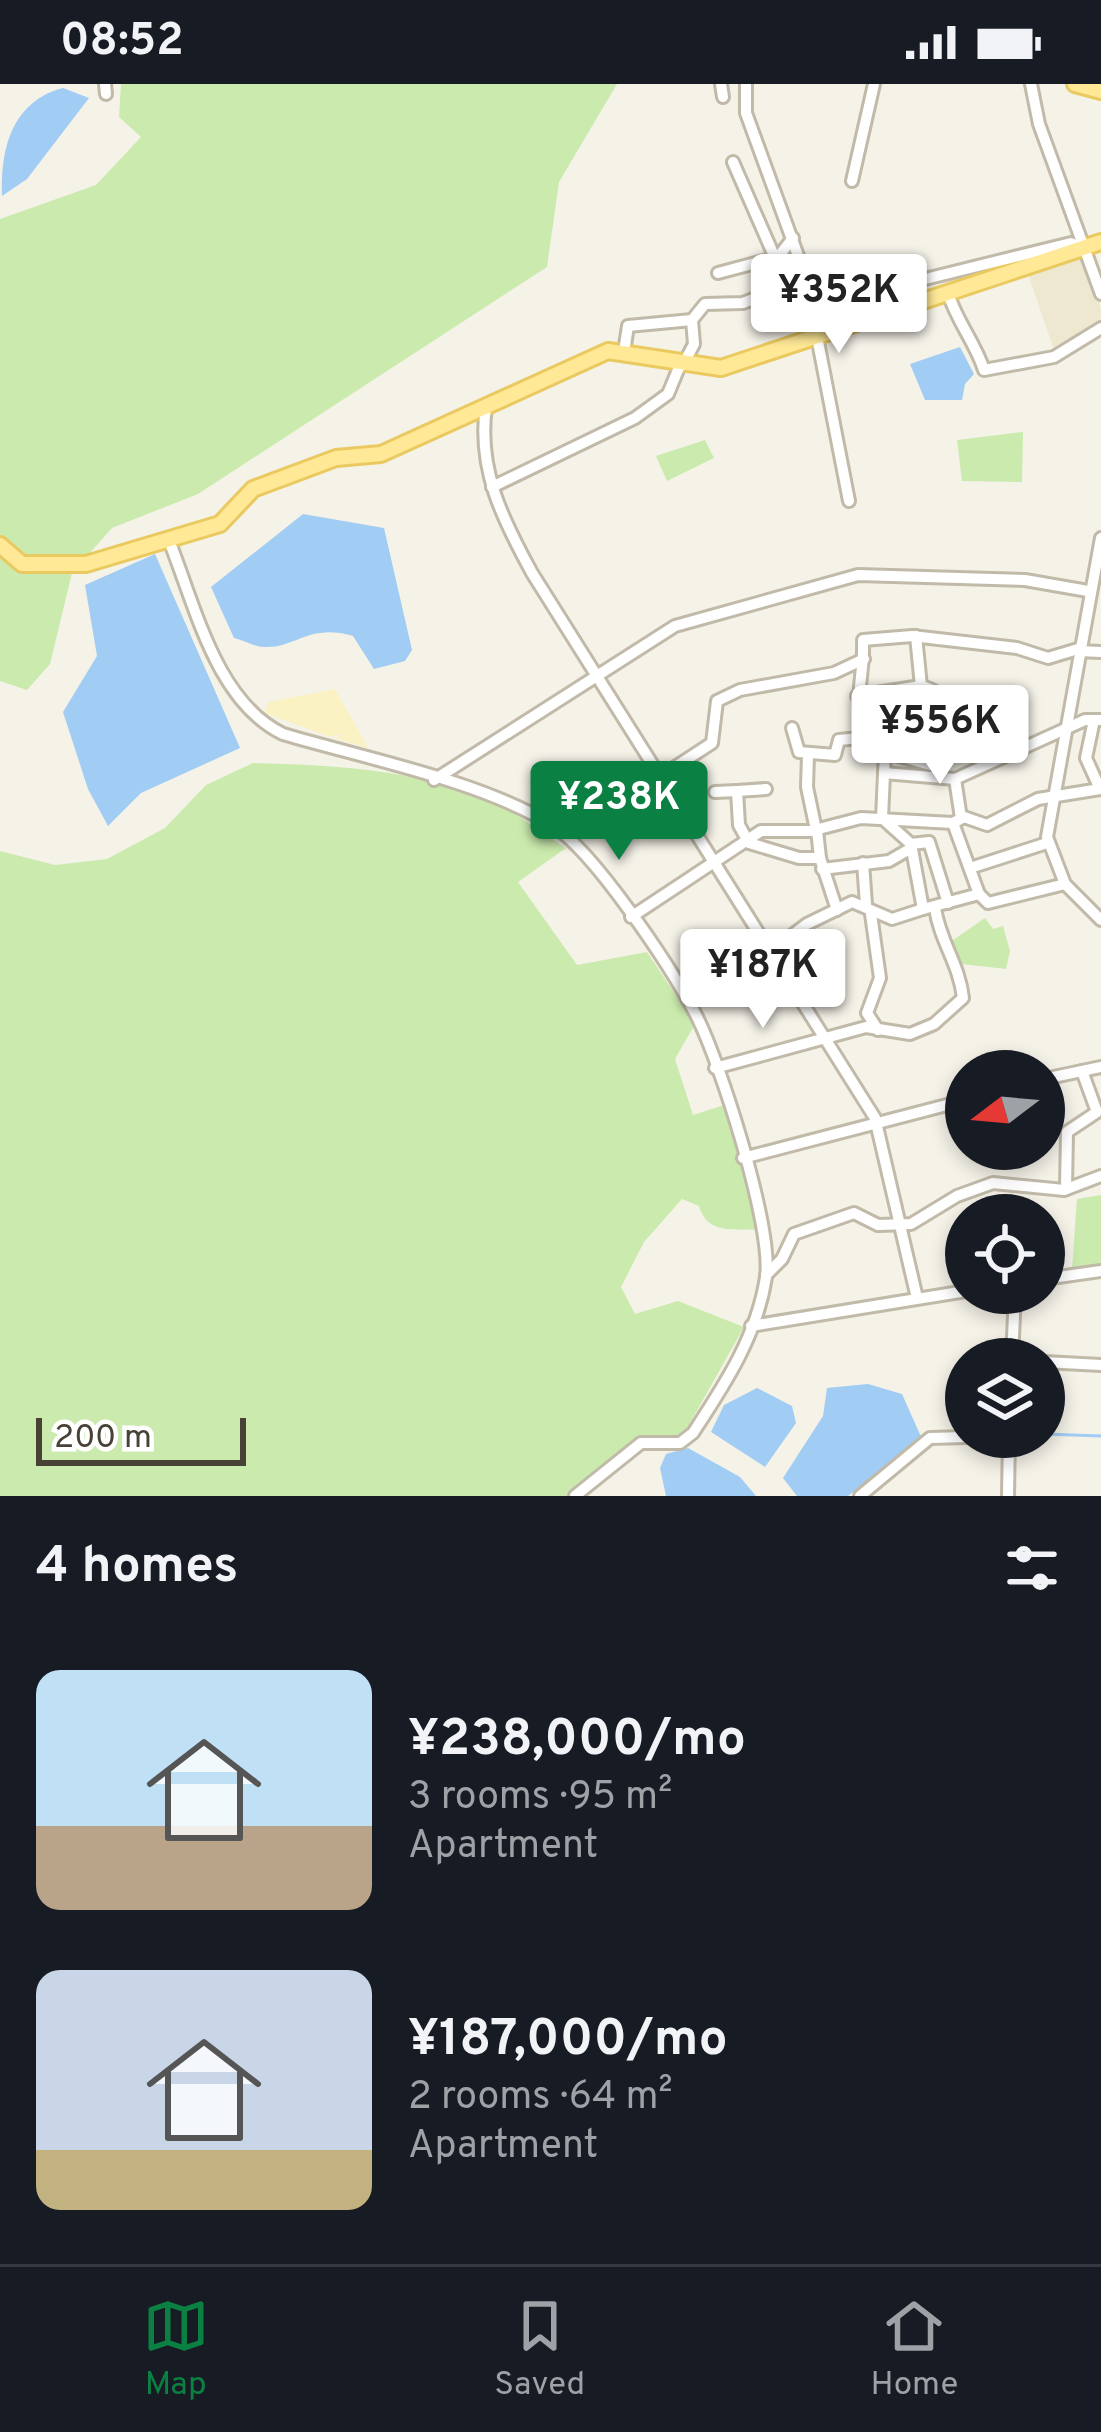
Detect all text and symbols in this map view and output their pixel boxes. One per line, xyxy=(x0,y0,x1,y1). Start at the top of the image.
text: 08:52 xyxy=(60,14,184,71)
pin: ¥352K xyxy=(755,254,923,356)
text: ¥352K xyxy=(778,268,900,317)
pin: ¥556K xyxy=(856,685,1024,787)
text: ¥556K xyxy=(879,699,1001,748)
pin: ¥238K xyxy=(535,761,703,863)
text: ¥238K xyxy=(558,775,680,824)
pin: ¥187K xyxy=(679,929,847,1031)
text: ¥187K xyxy=(707,943,819,992)
north arrow xyxy=(945,1050,1065,1170)
map controls xyxy=(945,1050,1065,1458)
button: locate xyxy=(945,1194,1065,1314)
button: layers xyxy=(945,1338,1065,1458)
scale bar xyxy=(36,1412,246,1465)
text: 200 m xyxy=(54,1418,152,1460)
icon: filters xyxy=(999,1535,1065,1601)
text: 4 homes xyxy=(36,1536,238,1601)
text: ¥238,000/mo xyxy=(408,1709,746,1774)
icon: home xyxy=(132,1718,276,1862)
text: 3 rooms · 95 m² xyxy=(408,1774,672,1823)
text: Apartment xyxy=(408,1823,598,1872)
text: ¥187,000/mo xyxy=(408,2009,728,2074)
icon: home xyxy=(132,2018,276,2162)
text: 2 rooms · 64 m² xyxy=(408,2074,673,2123)
text: Apartment xyxy=(408,2123,598,2172)
tab: Map xyxy=(143,2293,209,2407)
tab: Saved xyxy=(494,2293,585,2407)
tab: Home xyxy=(871,2293,958,2407)

